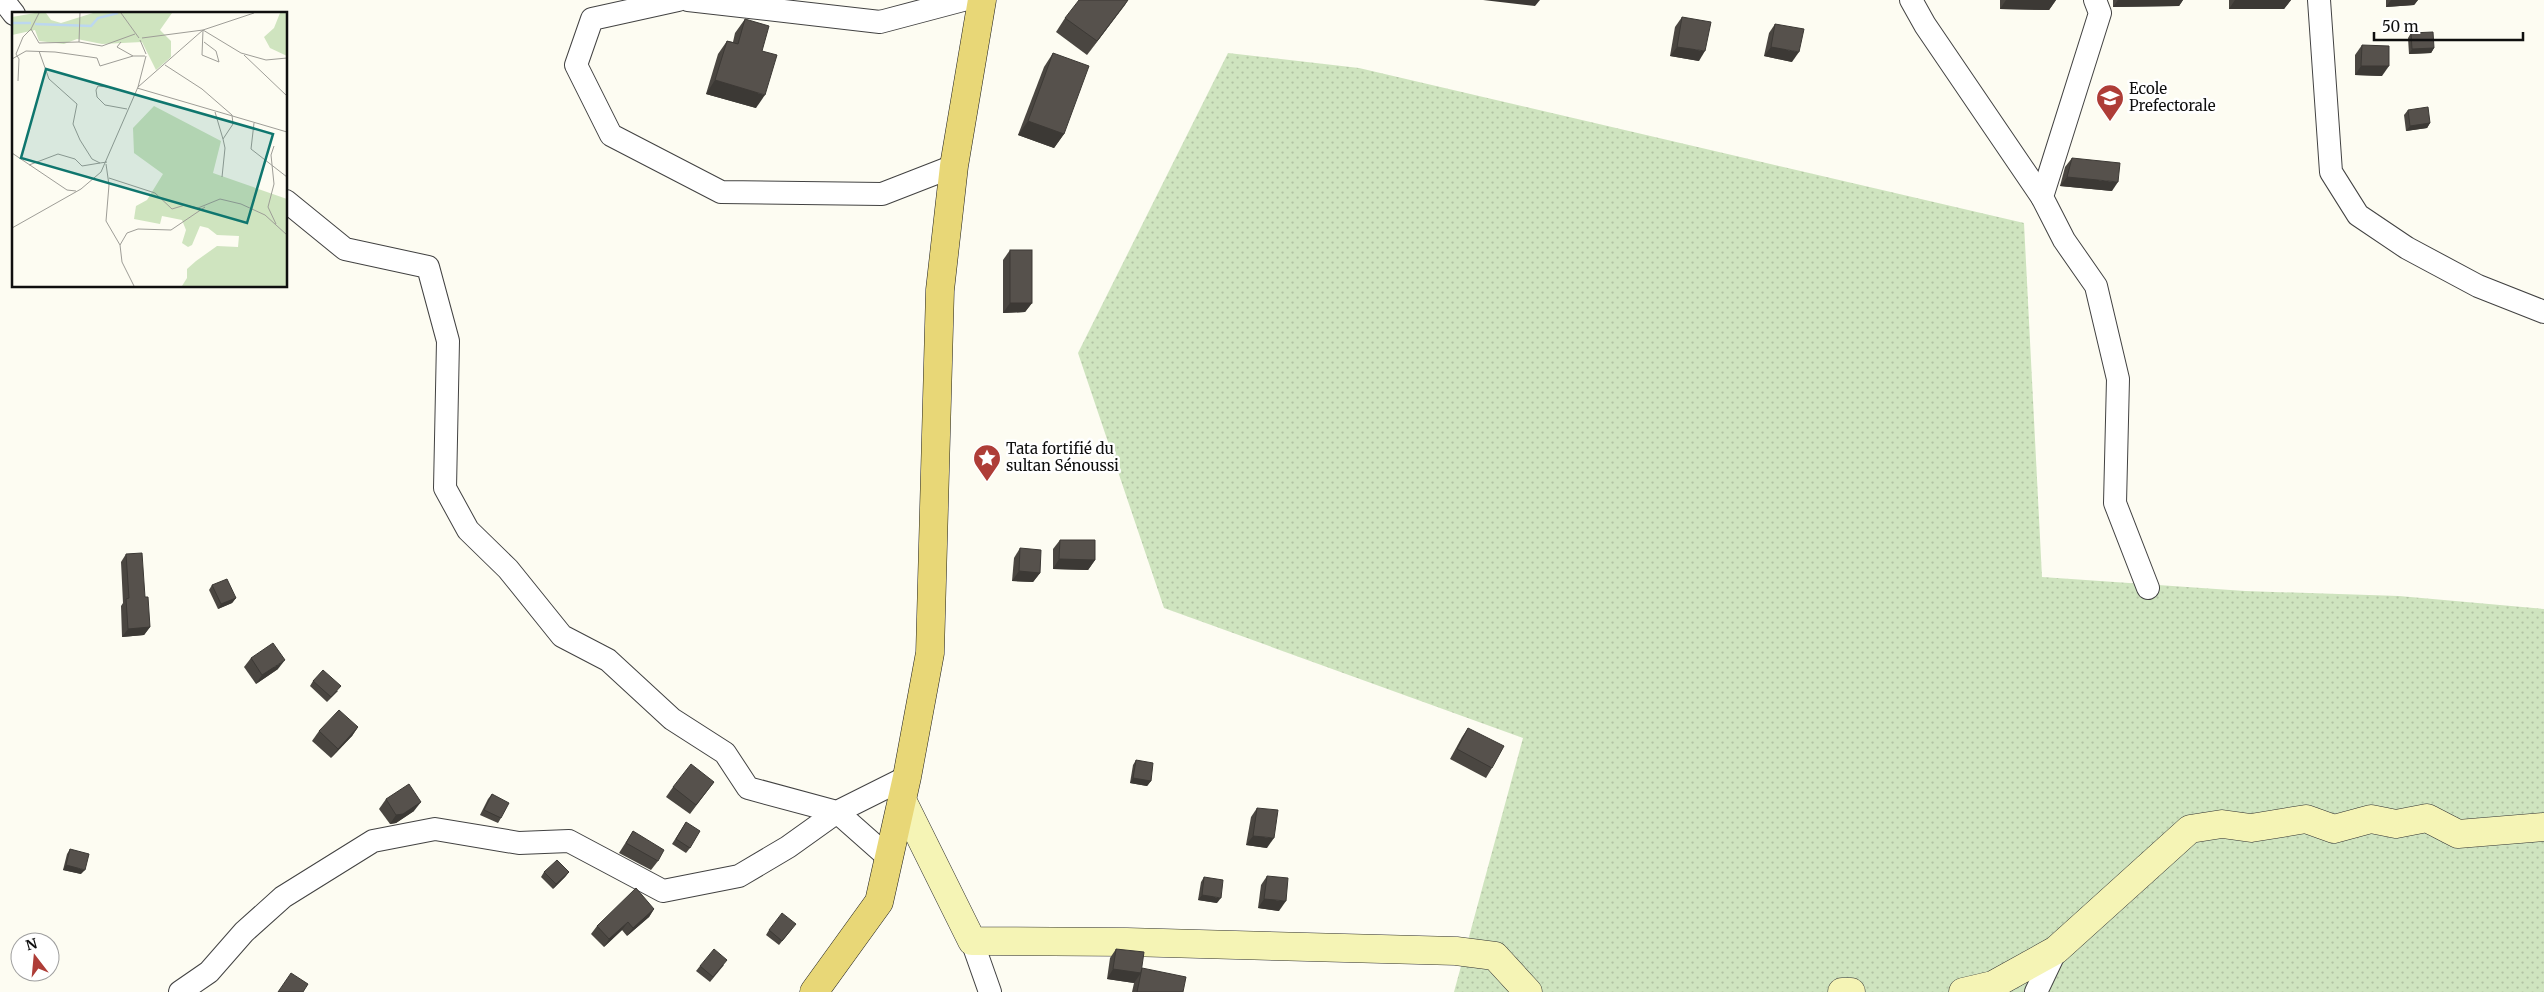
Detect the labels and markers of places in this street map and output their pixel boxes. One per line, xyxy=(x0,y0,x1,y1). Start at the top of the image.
place label: Ecole Prefectorale xyxy=(2129,79,2216,115)
school or university icon: Ecole Prefectorale xyxy=(2095,83,2125,122)
place label: Tata fortifié du sultan Sénoussi xyxy=(1006,439,1119,475)
place icon: Tata fortifié du sultan Sénoussi xyxy=(972,443,1002,482)

